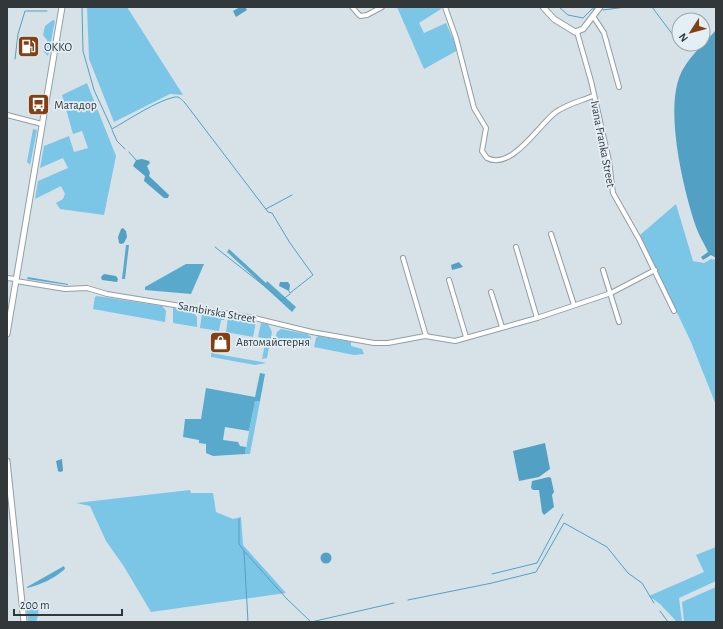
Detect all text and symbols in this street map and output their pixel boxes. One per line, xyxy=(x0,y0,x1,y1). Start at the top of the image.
north arrow xyxy=(671,12,711,52)
text: N xyxy=(677,31,690,44)
fuel station icon: OKKO xyxy=(15,34,41,60)
place label: OKKO xyxy=(44,41,72,53)
bus stop icon: Матадор xyxy=(26,92,52,118)
place label: Матадор xyxy=(54,99,97,111)
street label: Ivana Franka Street xyxy=(589,100,617,189)
street label: Sambirska Street xyxy=(177,299,257,325)
shop icon: Автомайстерня xyxy=(208,329,234,355)
place label: Автомайстерня xyxy=(236,336,310,348)
scale bar xyxy=(14,591,122,617)
text: 200 m xyxy=(20,599,50,611)

